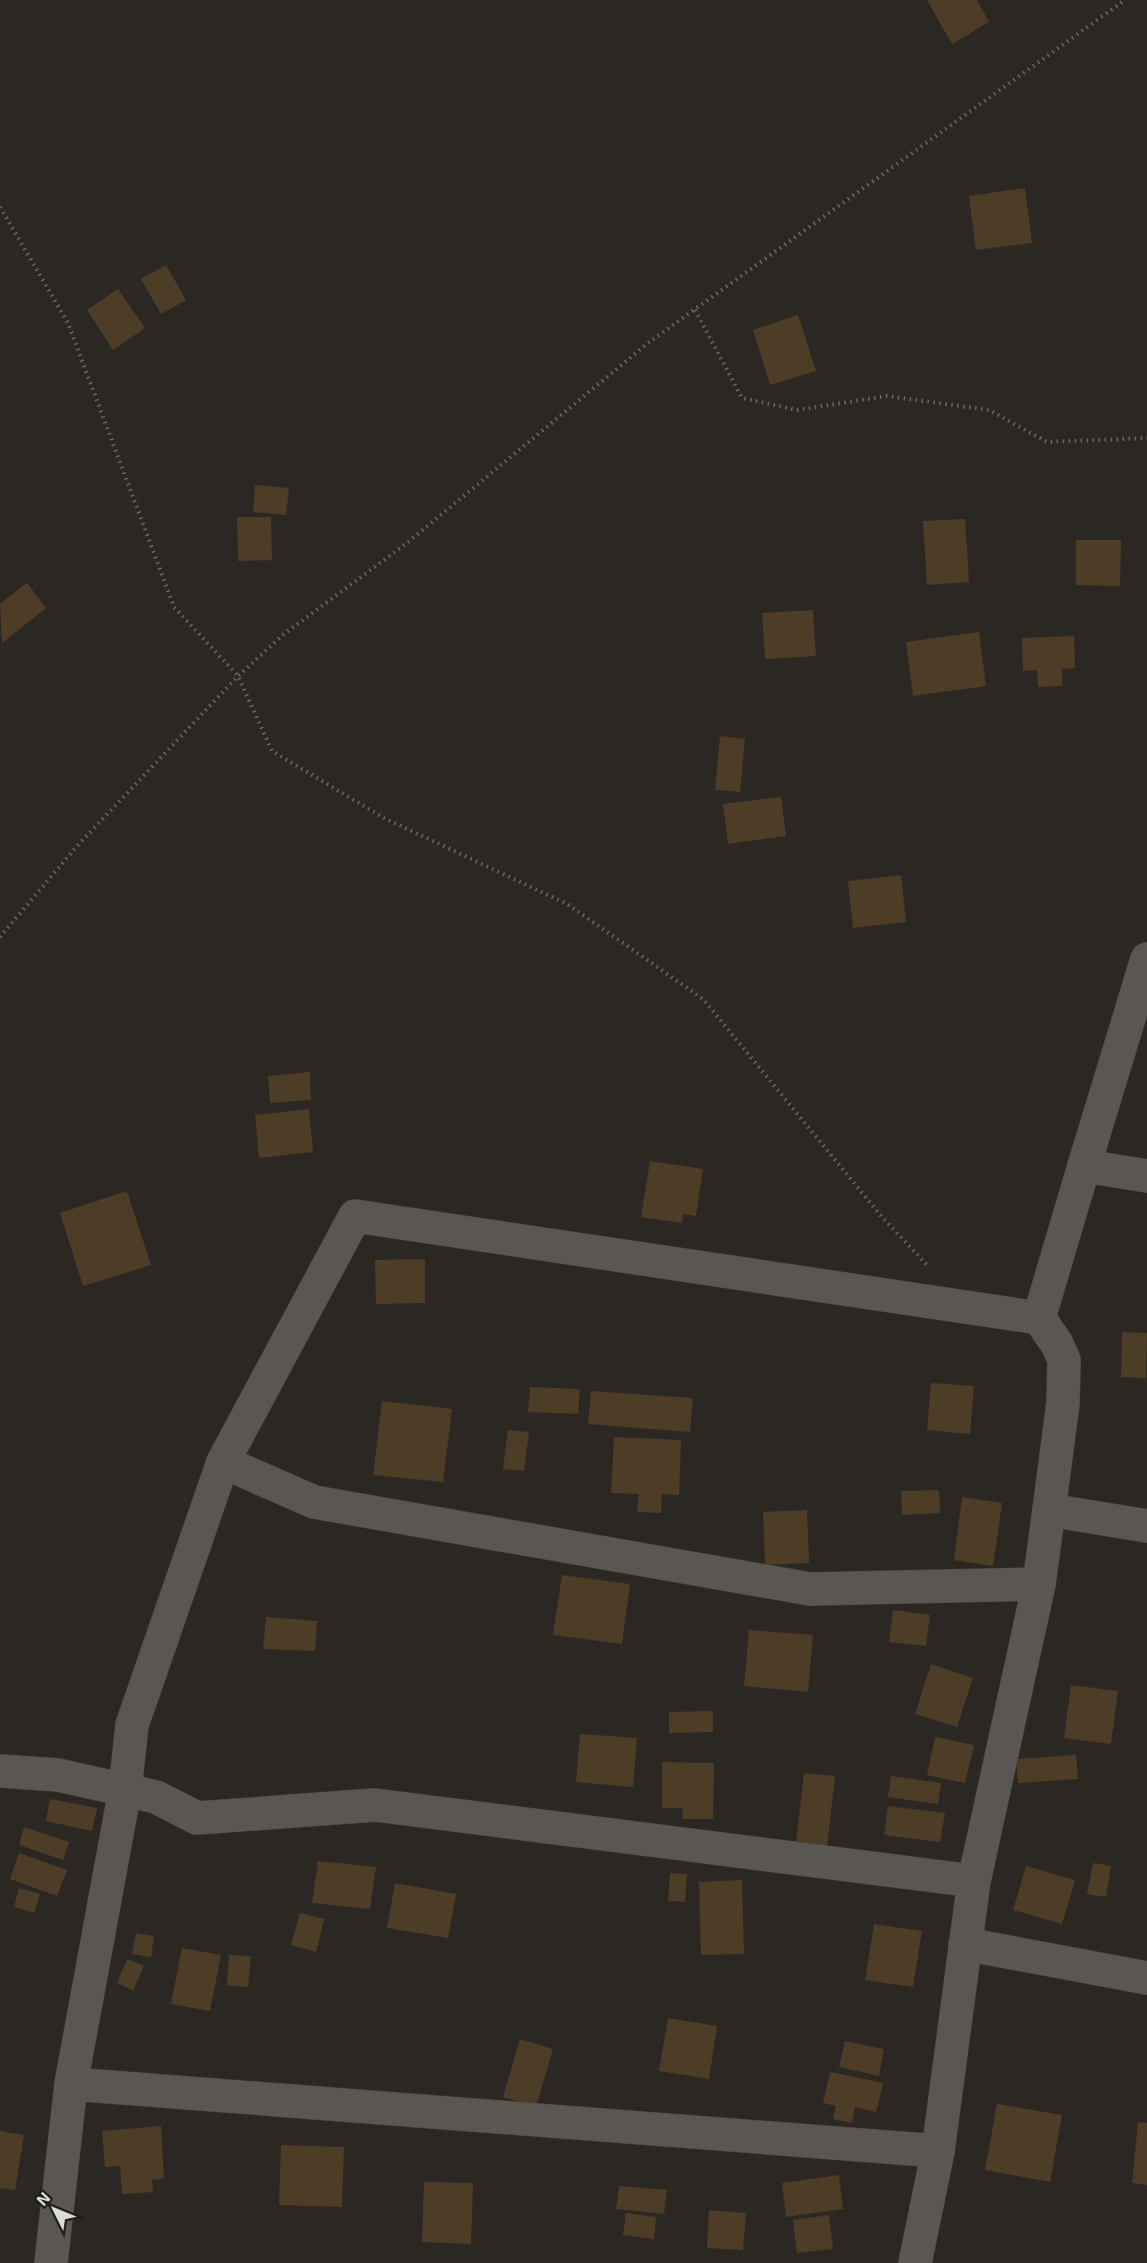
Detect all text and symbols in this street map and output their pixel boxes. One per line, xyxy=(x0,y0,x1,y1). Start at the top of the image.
north arrow xyxy=(24,2179,84,2239)
text: N xyxy=(32,2188,54,2209)

